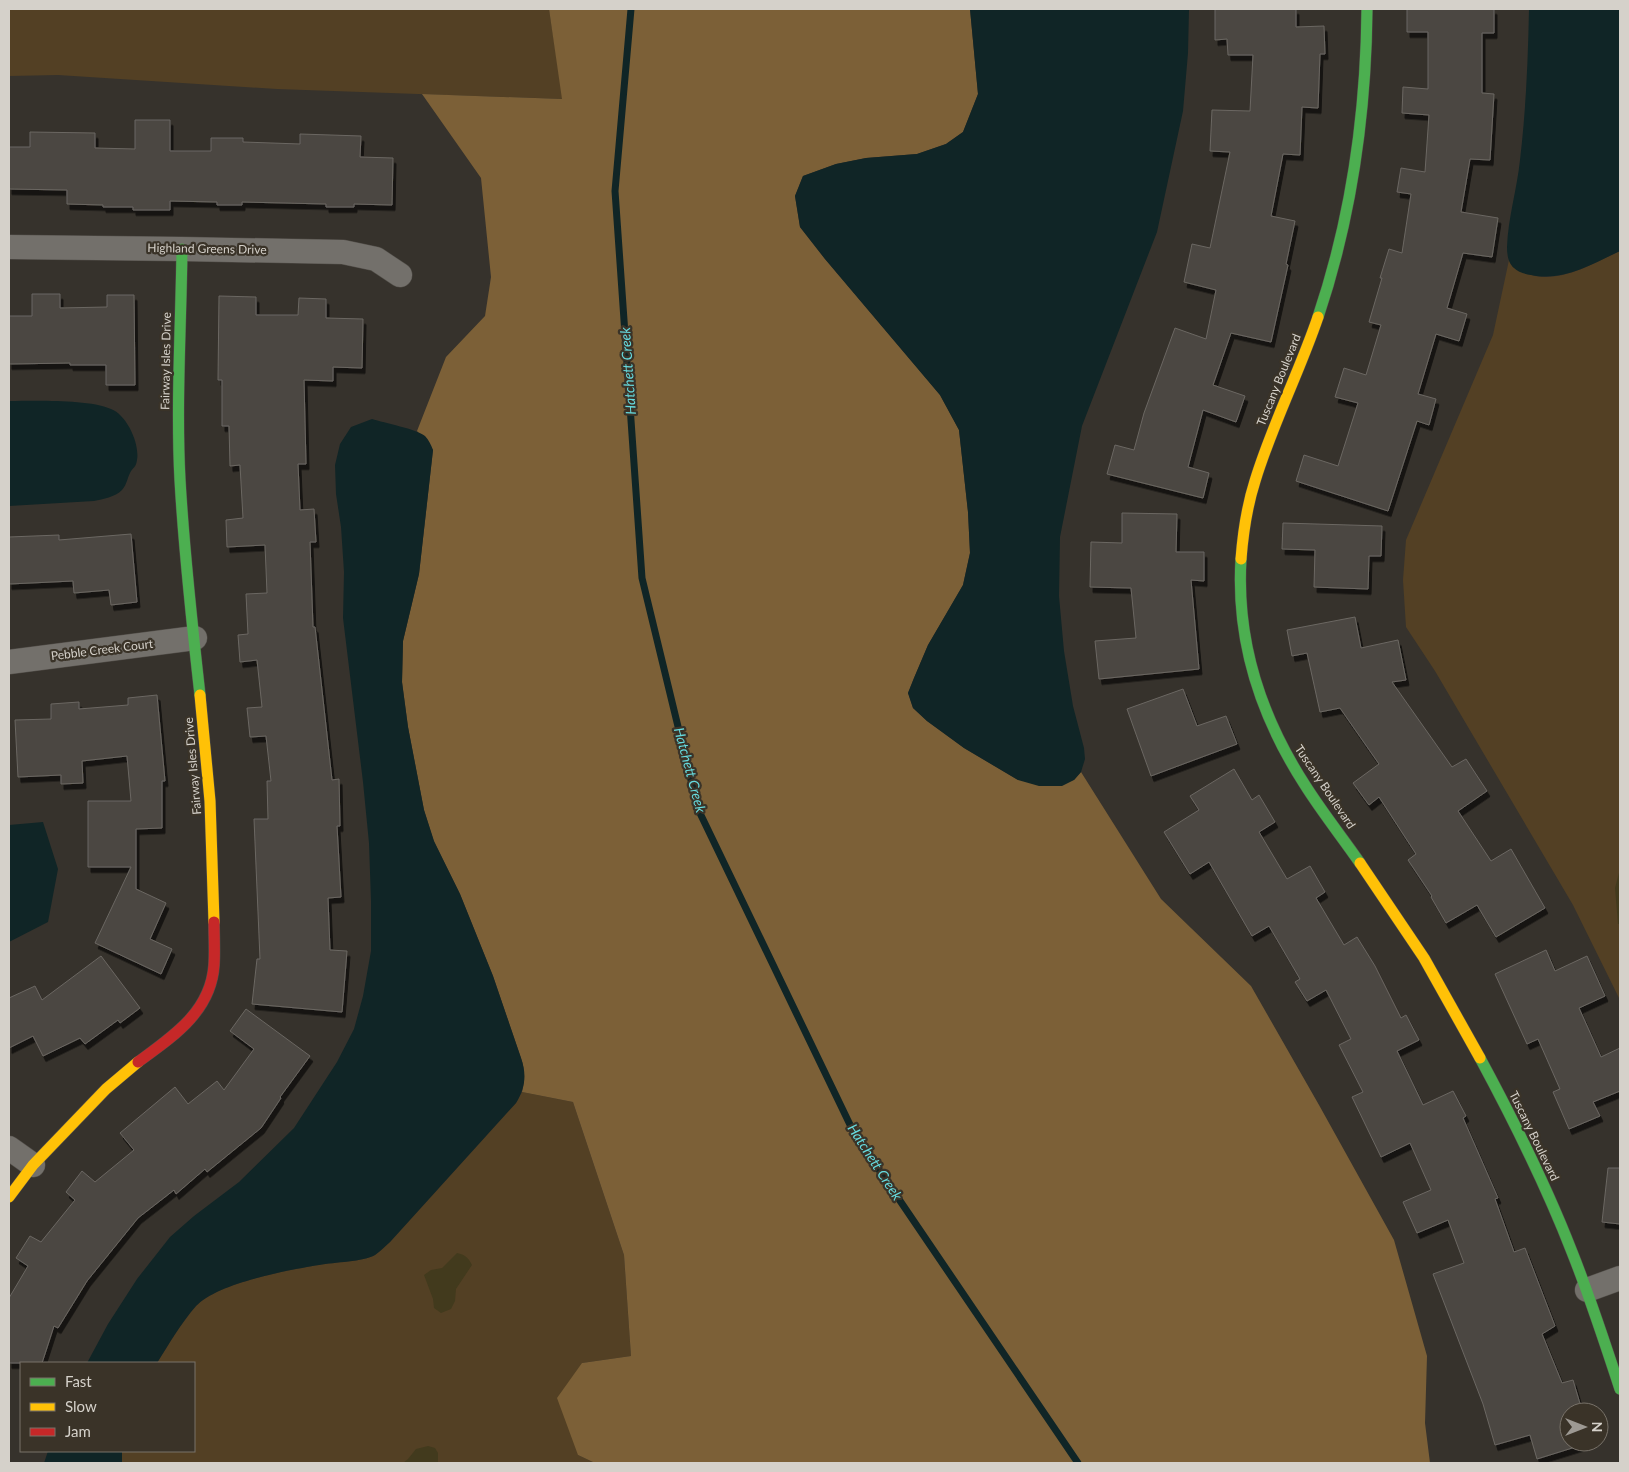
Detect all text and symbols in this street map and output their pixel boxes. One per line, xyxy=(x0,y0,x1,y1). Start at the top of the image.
street label: Highland Greens Drive xyxy=(147,240,267,257)
street label: Fairway Isles Drive xyxy=(157,312,174,410)
water label: Hatchett Creek xyxy=(616,326,639,415)
street label: Tuscany Boulevard xyxy=(1253,332,1304,428)
street label: Pebble Creek Court xyxy=(50,636,155,663)
street label: Fairway Isles Drive xyxy=(181,717,204,815)
water label: Hatchett Creek xyxy=(671,725,710,815)
street label: Tuscany Boulevard xyxy=(1292,742,1359,832)
street label: Tuscany Boulevard xyxy=(1506,1088,1563,1183)
water label: Hatchett Creek xyxy=(844,1120,907,1203)
legend xyxy=(20,1362,195,1452)
text: Fast xyxy=(65,1372,92,1390)
text: Slow xyxy=(65,1397,97,1415)
north arrow xyxy=(1559,1402,1609,1452)
text: Jam xyxy=(65,1422,91,1440)
text: N xyxy=(1589,1422,1606,1432)

